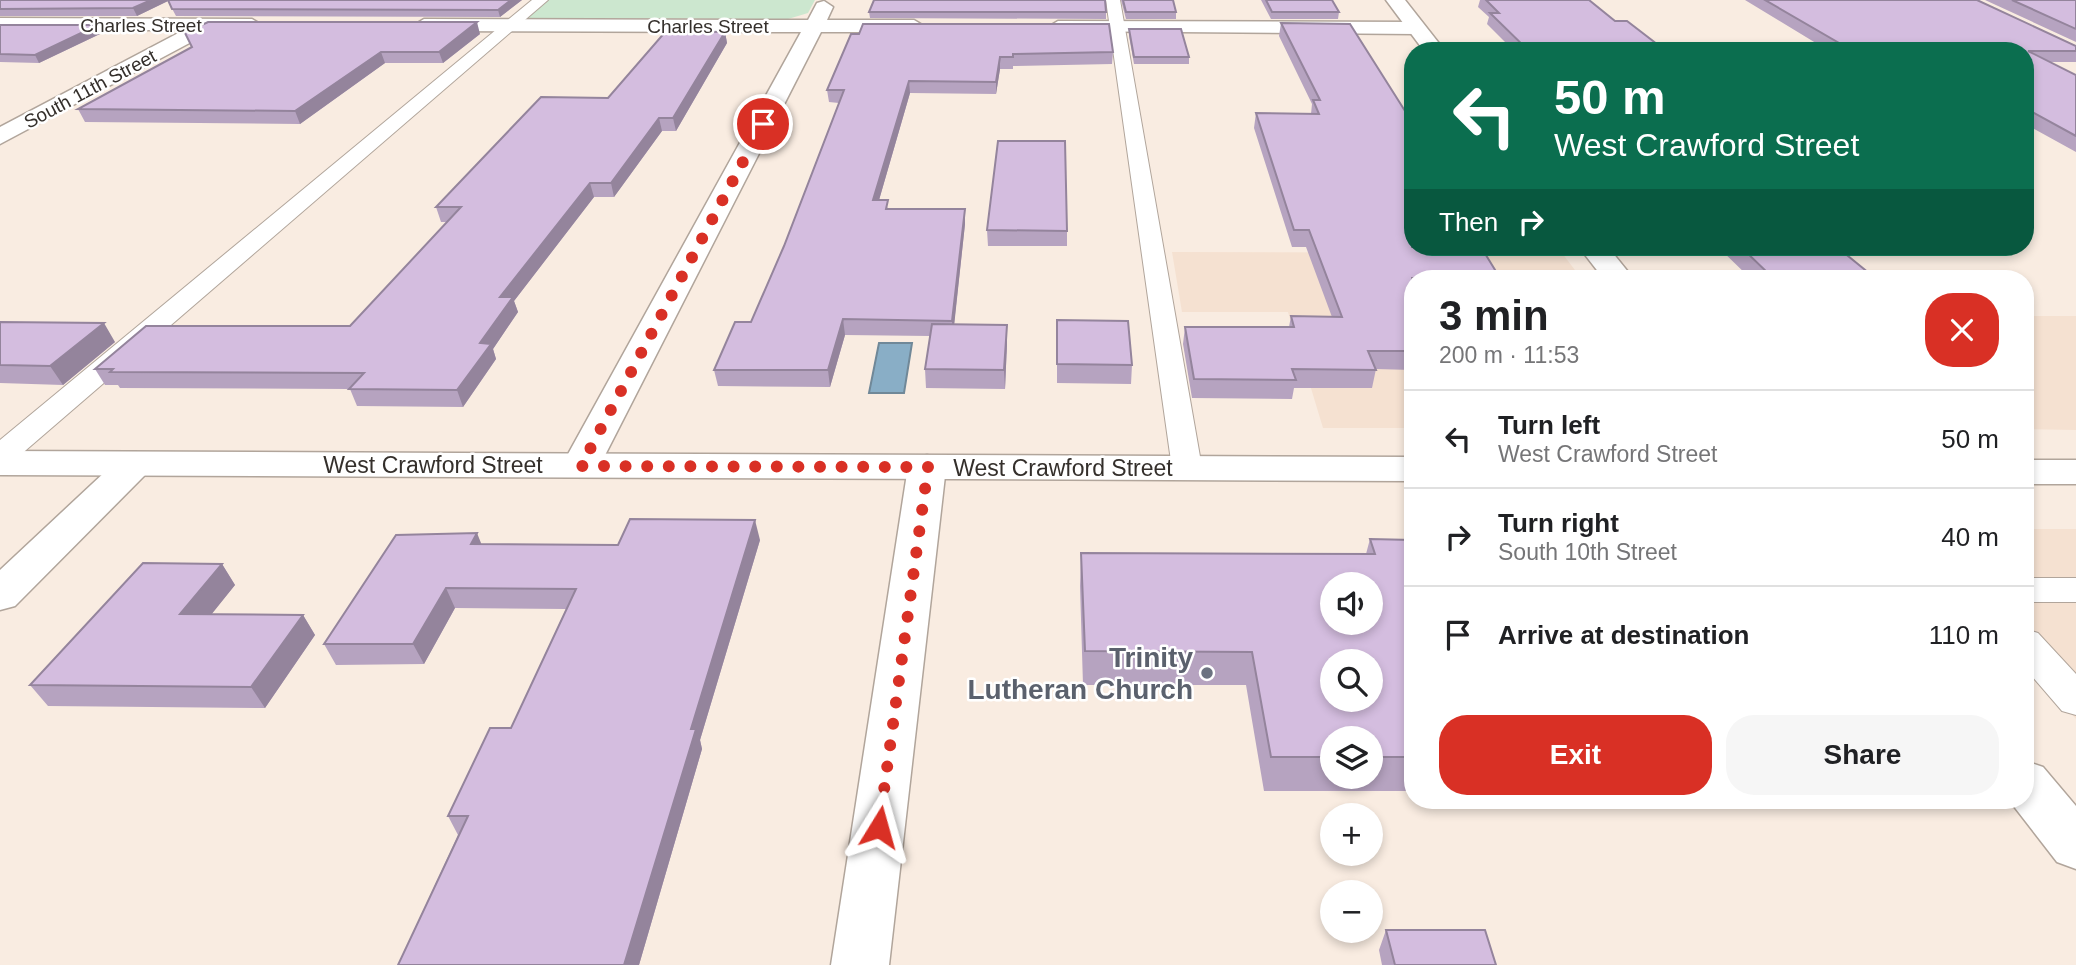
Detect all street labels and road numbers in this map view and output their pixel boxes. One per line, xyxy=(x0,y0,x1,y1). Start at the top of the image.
street label: Charles Street xyxy=(80,15,202,36)
street label: Charles Street xyxy=(647,16,769,37)
street label: South 11th Street xyxy=(20,45,160,133)
street label: West Crawford Street xyxy=(323,452,543,478)
street label: West Crawford Street xyxy=(953,455,1173,481)

